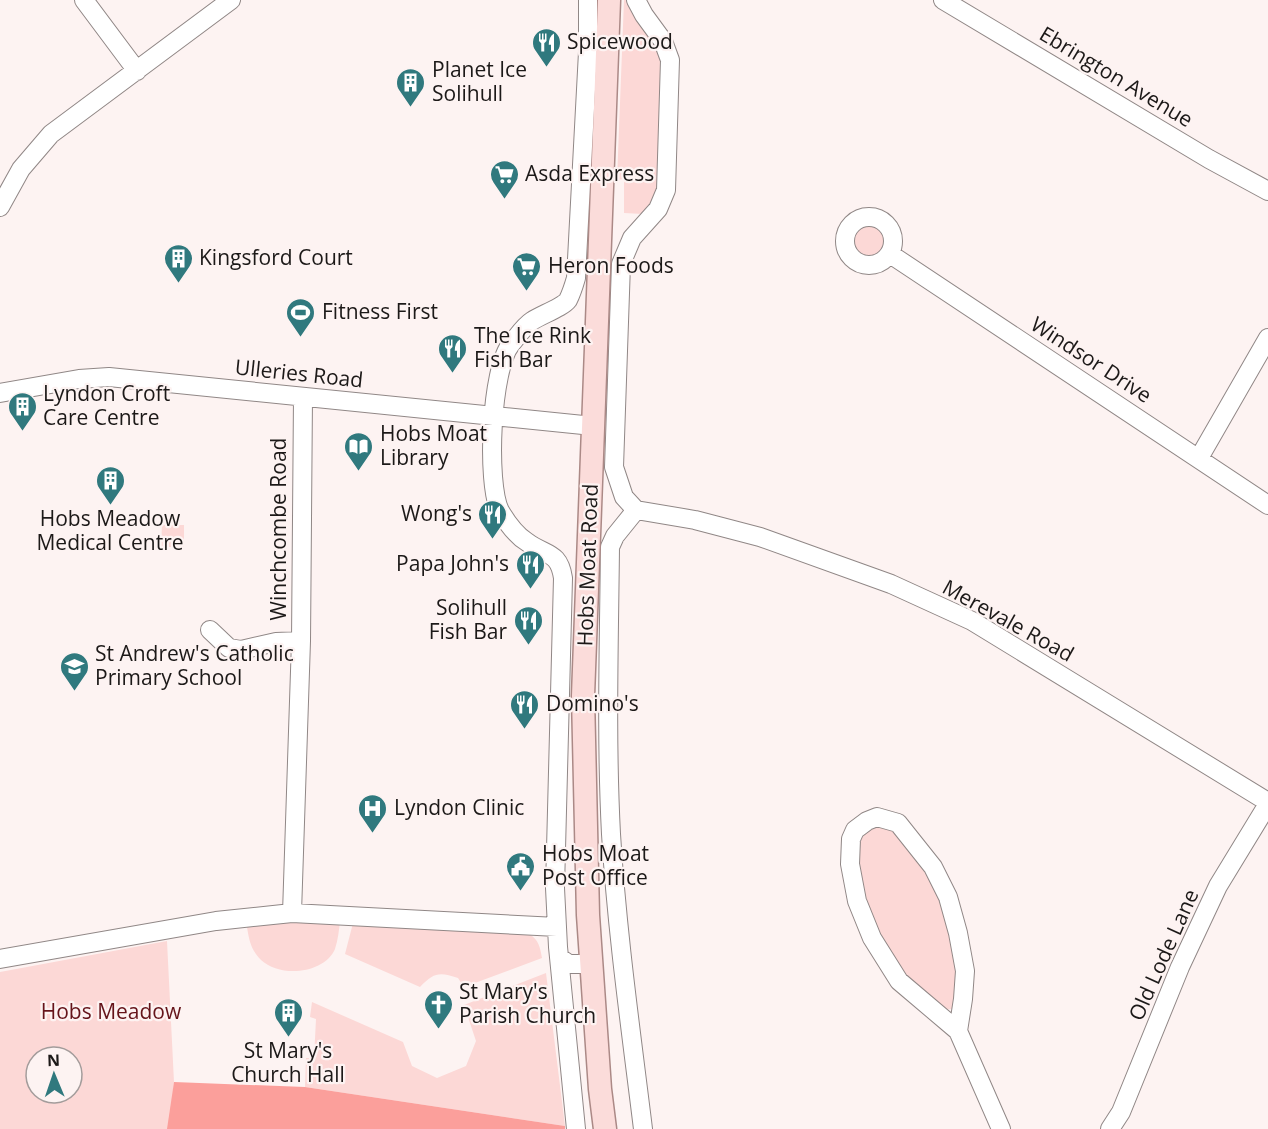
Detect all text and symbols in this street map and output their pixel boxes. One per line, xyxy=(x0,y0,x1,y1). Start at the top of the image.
street label: Ebrington Avenue xyxy=(1035,19,1198,133)
restaurant icon: Spicewood xyxy=(530,26,562,68)
place label: Spicewood xyxy=(567,27,673,55)
place label: Planet Ice Solihull xyxy=(432,55,527,107)
building icon: Planet Ice Solihull xyxy=(395,66,427,108)
supermarket icon: Asda Express xyxy=(488,158,520,200)
place label: Asda Express xyxy=(525,159,654,187)
building icon: Kingsford Court xyxy=(162,242,194,284)
place label: Kingsford Court xyxy=(199,243,353,271)
supermarket icon: Heron Foods xyxy=(511,250,543,292)
place label: Heron Foods xyxy=(548,251,674,279)
sports icon: Fitness First xyxy=(285,296,317,338)
place label: Fitness First xyxy=(322,297,438,325)
street label: Windsor Drive xyxy=(1026,310,1157,409)
place label: The Ice Rink Fish Bar xyxy=(474,321,591,373)
restaurant icon: The Ice Rink Fish Bar xyxy=(437,332,469,374)
street label: Ulleries Road xyxy=(234,352,365,394)
place label: Lyndon Croft Care Centre xyxy=(43,379,170,431)
building icon: Lyndon Croft Care Centre xyxy=(6,390,38,432)
place label: Hobs Moat Library xyxy=(380,419,487,471)
library icon: Hobs Moat Library xyxy=(343,430,375,472)
street label: Winchcombe Road xyxy=(264,438,292,620)
building icon: Hobs Meadow Medical Centre xyxy=(94,464,126,506)
street label: Hobs Moat Road xyxy=(570,483,604,647)
restaurant icon: Wong's xyxy=(477,498,509,540)
place label: Wong's xyxy=(401,499,472,527)
place label: Hobs Meadow Medical Centre xyxy=(36,504,184,556)
restaurant icon: Papa John's xyxy=(514,548,546,590)
place label: Papa John's xyxy=(396,549,509,577)
street label: Merevale Road xyxy=(938,573,1079,668)
place label: Solihull Fish Bar xyxy=(429,593,507,645)
restaurant icon: Solihull Fish Bar xyxy=(512,604,544,646)
place label: St Andrew's Catholic Primary School xyxy=(95,639,294,691)
school or university icon: St Andrew's Catholic Primary School xyxy=(58,650,90,692)
restaurant icon: Domino's xyxy=(509,688,541,730)
place label: Domino's xyxy=(546,689,639,717)
hospital icon: Lyndon Clinic xyxy=(357,792,389,834)
place label: Lyndon Clinic xyxy=(394,793,524,821)
place label: Hobs Moat Post Office xyxy=(542,839,649,891)
public building icon: Hobs Moat Post Office xyxy=(505,850,537,892)
street label: Old Lode Lane xyxy=(1122,885,1205,1025)
place label: St Mary's Parish Church xyxy=(459,977,596,1029)
church icon: St Mary's Parish Church xyxy=(422,988,454,1030)
building icon: St Mary's Church Hall xyxy=(272,996,304,1038)
park label: Hobs Meadow xyxy=(41,997,182,1025)
place label: St Mary's Church Hall xyxy=(231,1036,345,1088)
north arrow xyxy=(24,1045,84,1105)
text: N xyxy=(47,1049,60,1071)

